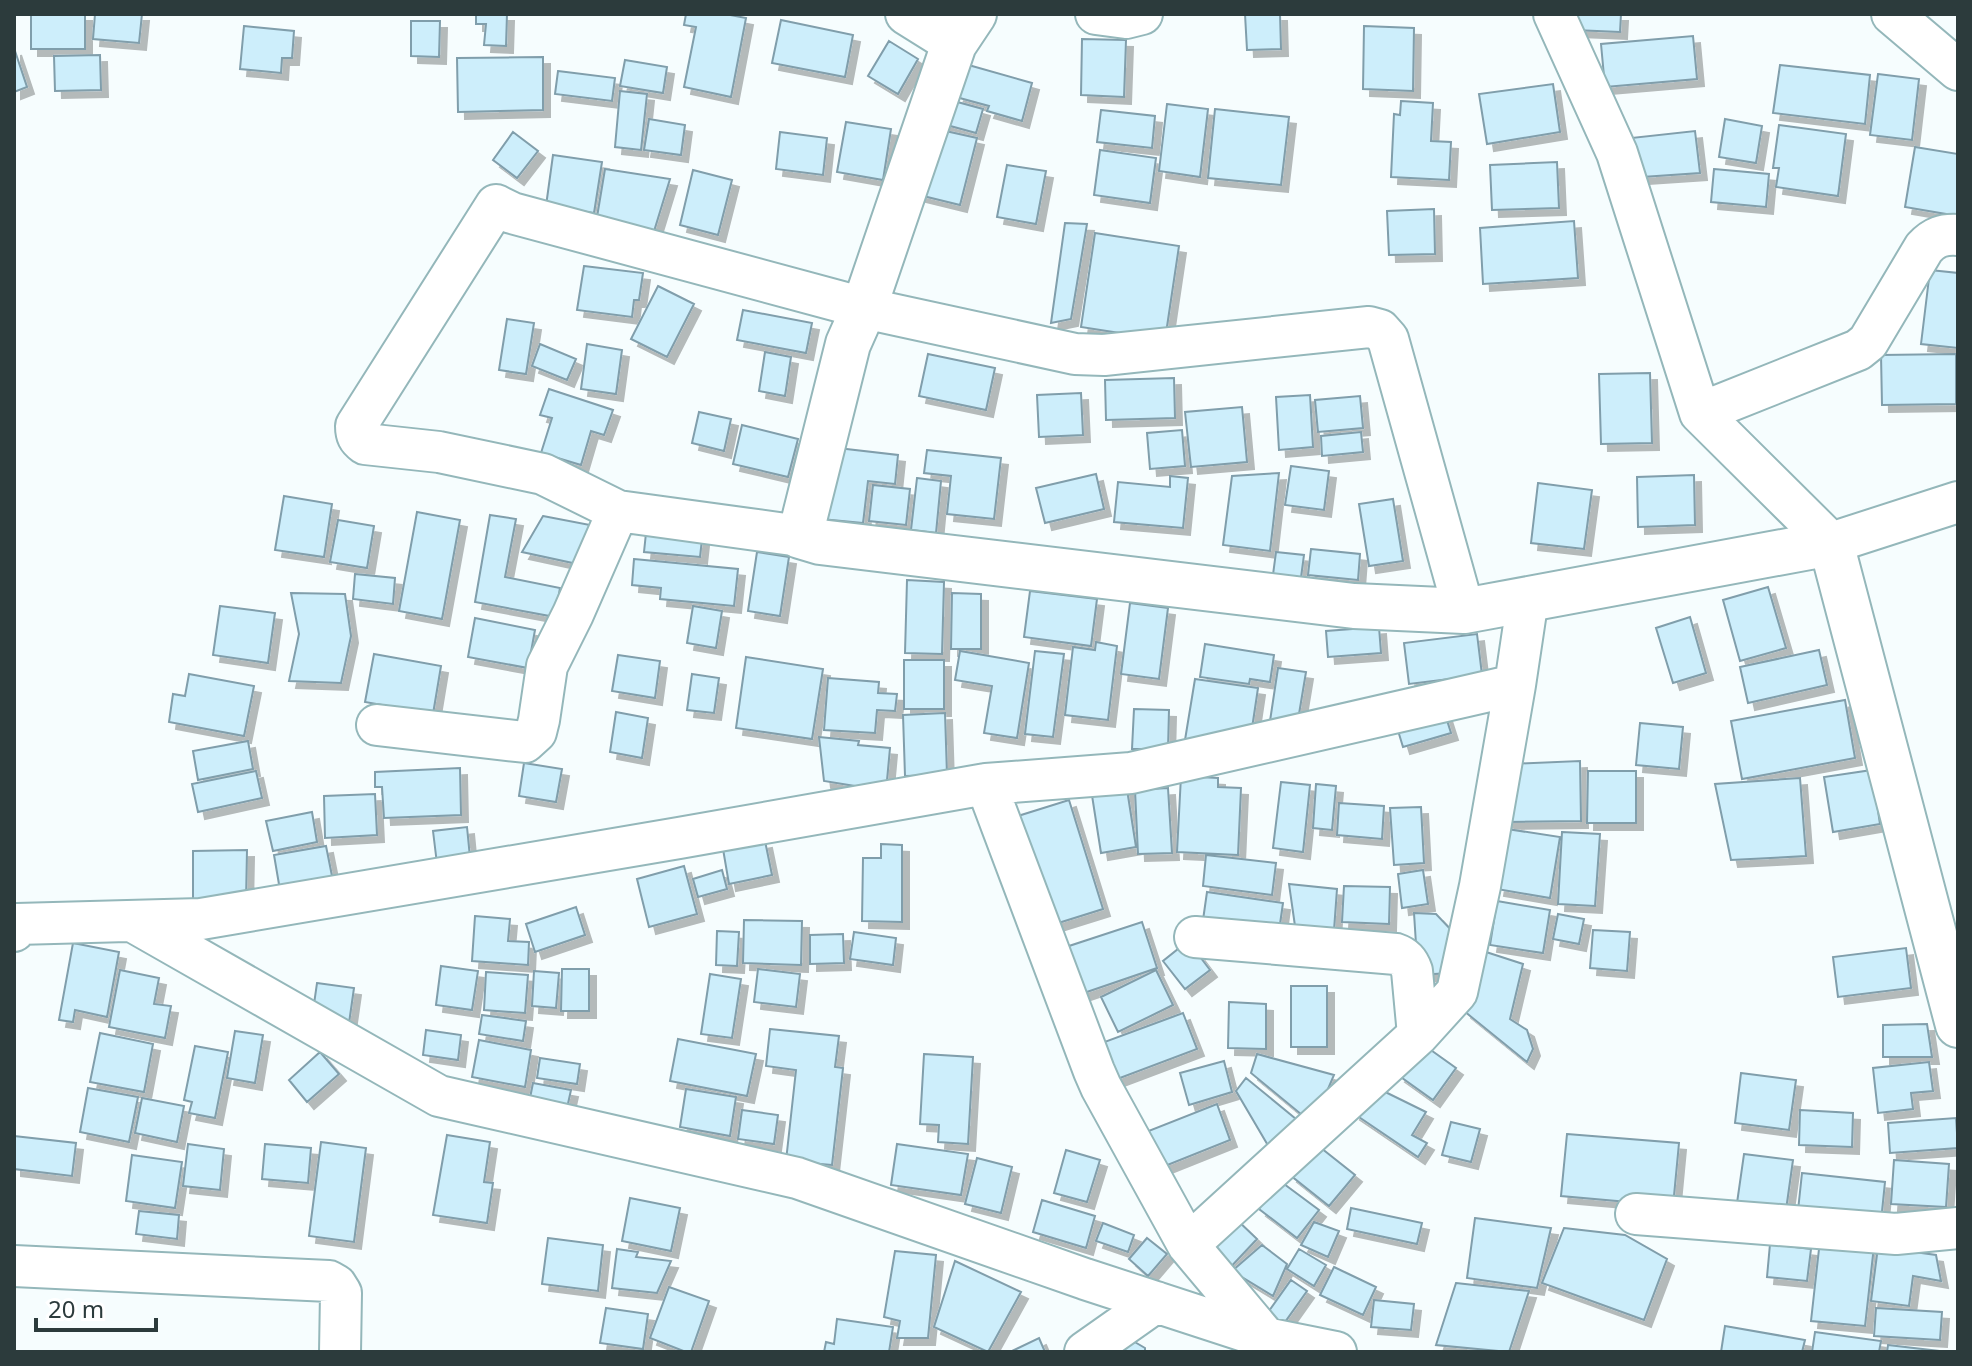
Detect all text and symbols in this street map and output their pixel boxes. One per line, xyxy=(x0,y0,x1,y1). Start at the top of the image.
scale bar xyxy=(36,1282,156,1332)
text: 20 m xyxy=(48,1292,104,1325)

